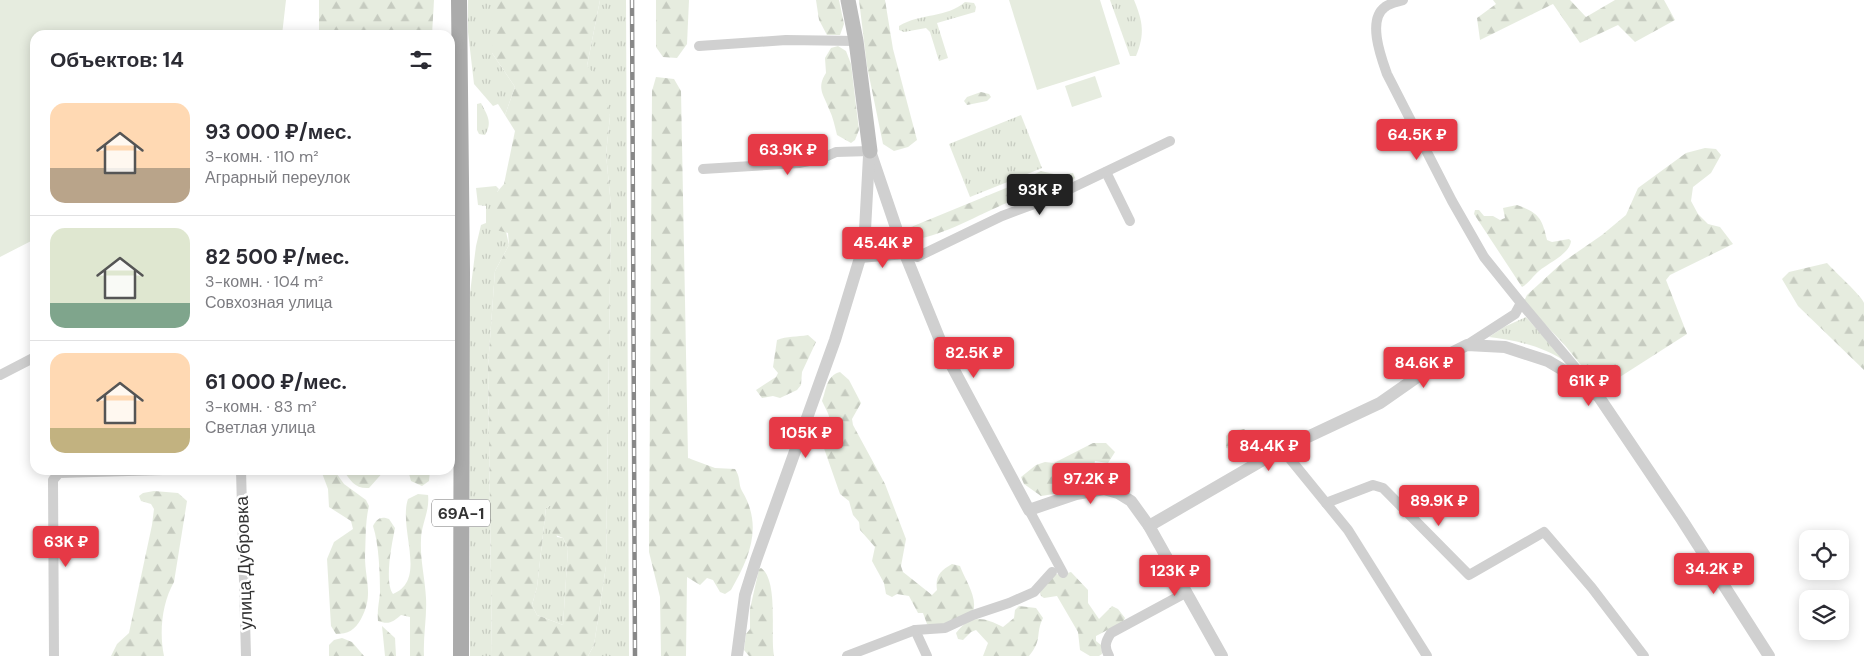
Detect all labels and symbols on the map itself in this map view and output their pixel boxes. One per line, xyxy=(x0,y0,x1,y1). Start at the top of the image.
pin: 64.5K ₽ xyxy=(1371,119,1463,161)
pin: 63.9K ₽ xyxy=(742,134,834,176)
pin: 93K ₽ xyxy=(1005,174,1075,216)
pin: 45.4K ₽ xyxy=(837,226,929,269)
pin: 82.5K ₽ xyxy=(928,336,1020,379)
pin: 84.6K ₽ xyxy=(1378,346,1470,389)
pin: 61K ₽ xyxy=(1554,364,1624,407)
pin: 105K ₽ xyxy=(765,416,847,459)
pin: 84.4K ₽ xyxy=(1223,430,1315,472)
pin: 97.2K ₽ xyxy=(1045,462,1137,505)
pin: 89.9K ₽ xyxy=(1393,484,1485,527)
street label: улица Дубровка xyxy=(230,495,258,630)
road number: 69А-1 xyxy=(432,499,490,526)
pin: 63K ₽ xyxy=(31,526,101,568)
pin: 34.2K ₽ xyxy=(1668,552,1760,595)
pin: 123K ₽ xyxy=(1134,554,1216,597)

